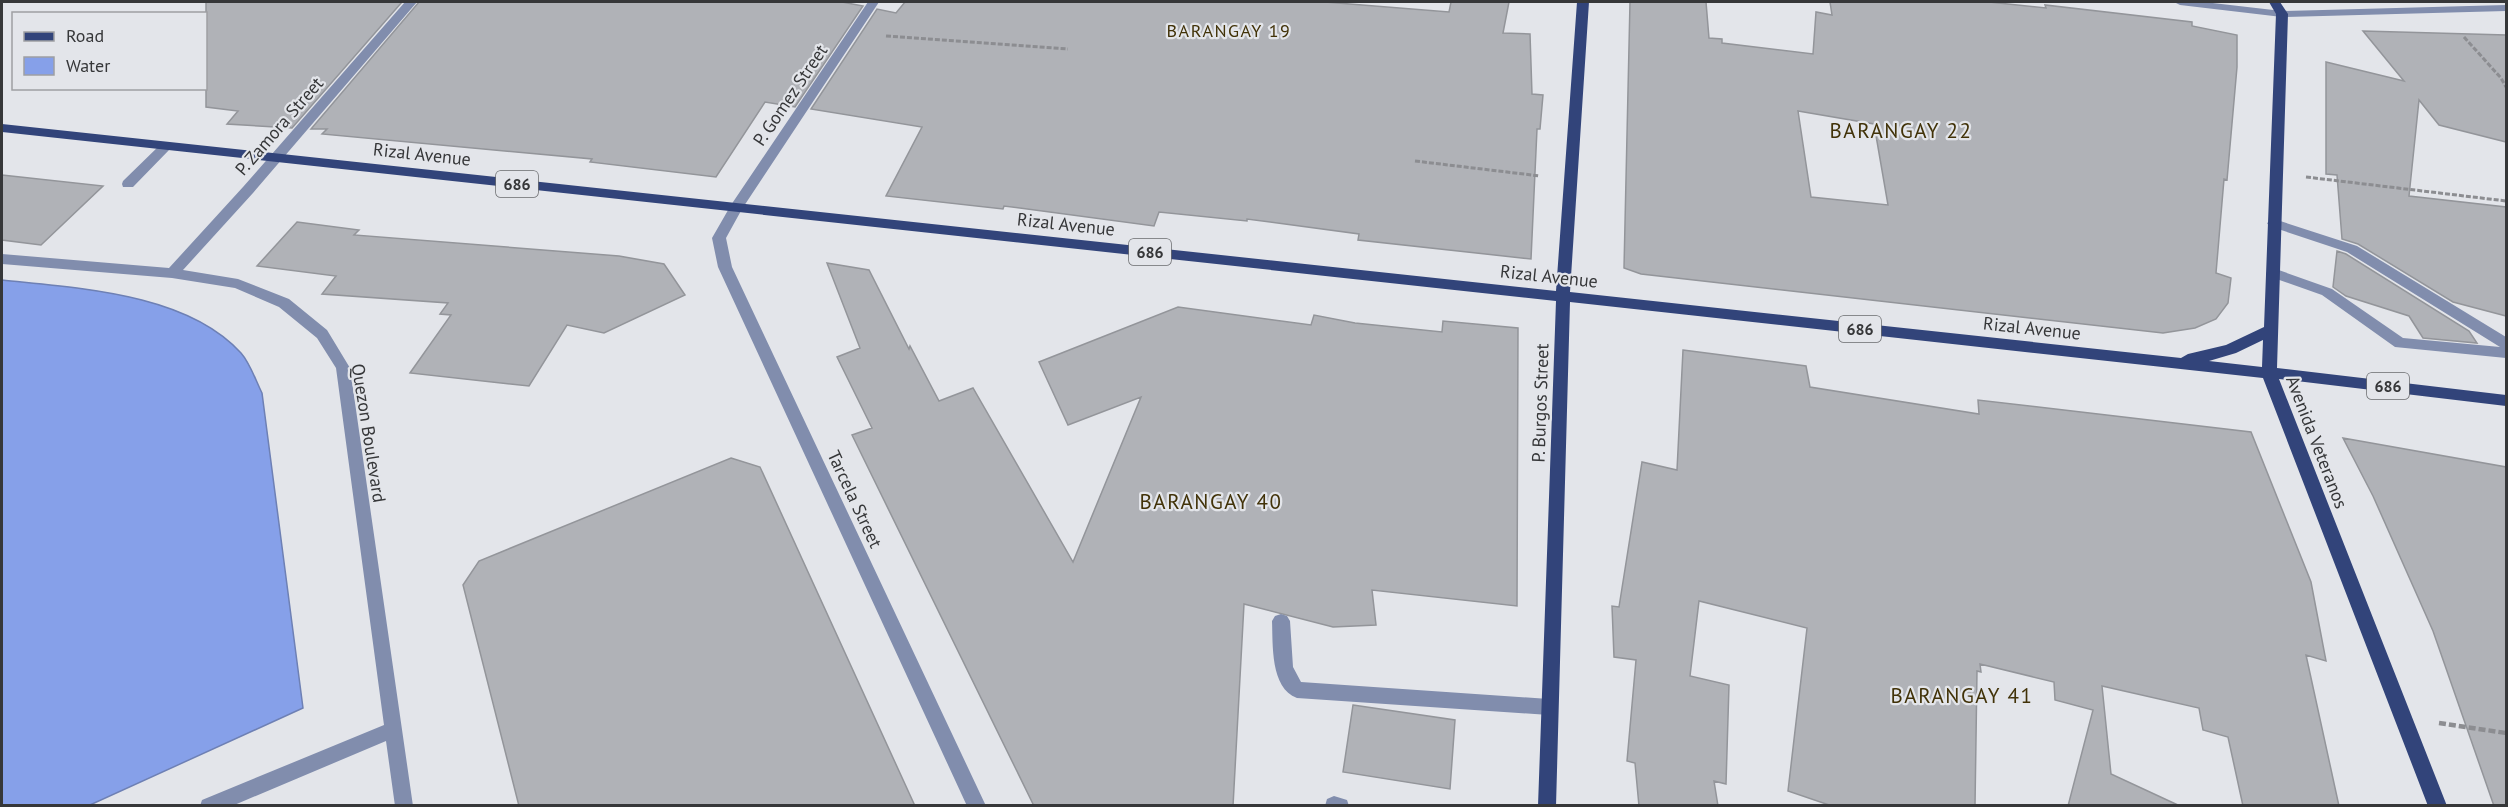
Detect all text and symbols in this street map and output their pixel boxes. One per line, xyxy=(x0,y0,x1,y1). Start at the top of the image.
legend xyxy=(12,12,207,90)
district label: BARANGAY 19 xyxy=(1167,19,1291,42)
text: Road xyxy=(66,24,104,47)
street label: P. Gomez Street xyxy=(748,40,832,150)
text: Water xyxy=(66,54,110,77)
street label: P. Zamora Street xyxy=(230,72,328,180)
district label: BARANGAY 22 xyxy=(1830,117,1972,144)
street label: Rizal Avenue xyxy=(372,137,472,171)
road number: 686 xyxy=(496,171,538,197)
street label: Rizal Avenue xyxy=(1016,207,1116,241)
road number: 686 xyxy=(1129,239,1171,265)
street label: Rizal Avenue xyxy=(1499,259,1599,293)
street label: Rizal Avenue xyxy=(1982,311,2082,345)
road number: 686 xyxy=(1839,316,1881,342)
street label: P. Burgos Street xyxy=(1526,343,1554,463)
street label: Quezon Boulevard xyxy=(347,362,391,504)
street label: Avenida Veteranos xyxy=(2281,372,2353,512)
road number: 686 xyxy=(2367,373,2409,399)
street label: Tarcela Street xyxy=(822,447,888,551)
district label: BARANGAY 40 xyxy=(1140,488,1282,515)
district label: BARANGAY 41 xyxy=(1891,682,2033,709)

